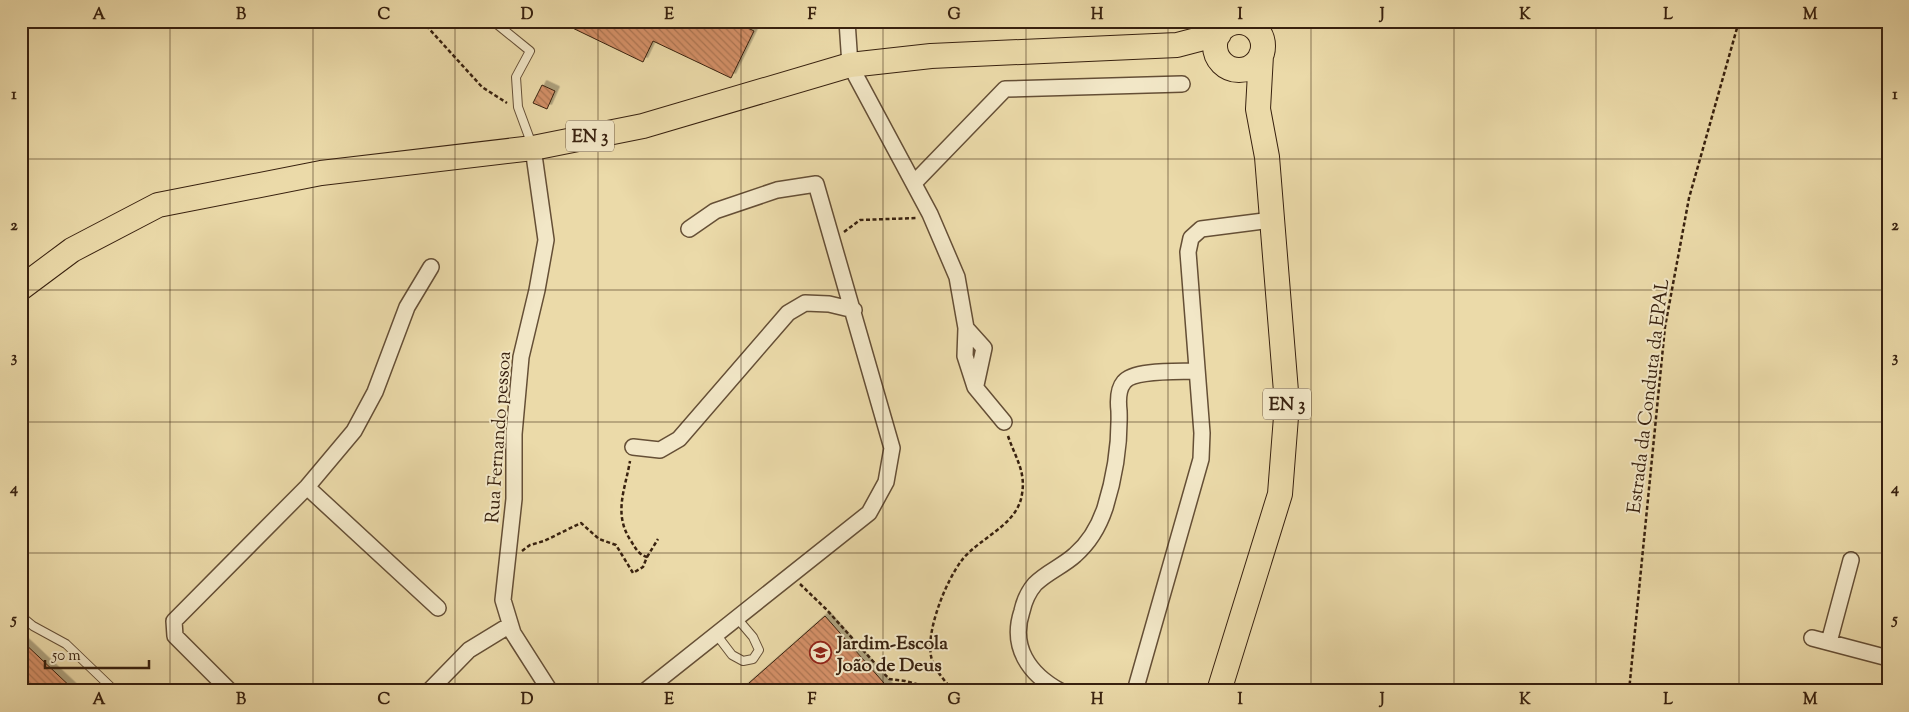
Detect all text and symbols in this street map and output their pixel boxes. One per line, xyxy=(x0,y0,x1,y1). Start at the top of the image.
text: A xyxy=(93,4,106,27)
text: B xyxy=(236,4,246,27)
text: C xyxy=(378,4,391,27)
text: D xyxy=(521,4,534,27)
text: E xyxy=(664,4,674,27)
text: F xyxy=(808,4,817,27)
text: G xyxy=(947,4,961,27)
text: H xyxy=(1091,4,1104,27)
text: I xyxy=(1237,4,1243,27)
text: J xyxy=(1378,4,1385,27)
text: K xyxy=(1519,4,1531,27)
text: L xyxy=(1663,4,1673,27)
text: M xyxy=(1803,4,1818,27)
text: 1 xyxy=(11,84,17,107)
text: 1 xyxy=(1892,84,1898,107)
road number: EN 3 xyxy=(566,120,614,152)
text: 2 xyxy=(10,215,18,238)
text: 2 xyxy=(1891,215,1899,238)
street label: Estrada da Conduta da EPAL xyxy=(1622,277,1677,515)
text: 3 xyxy=(11,347,18,370)
text: 3 xyxy=(1892,347,1899,370)
street label: Rua Fernando pessoa xyxy=(480,350,519,524)
road number: EN 3 xyxy=(1263,388,1311,419)
text: 4 xyxy=(9,478,18,501)
text: 4 xyxy=(1890,478,1899,501)
text: 5 xyxy=(9,609,17,632)
text: 5 xyxy=(1890,609,1898,632)
place label: Jardim-Escola João de Deus xyxy=(835,631,948,680)
scale bar xyxy=(45,637,149,669)
school or university icon: Jardim-Escola João de Deus xyxy=(809,641,833,665)
text: 50 m xyxy=(51,646,81,667)
text: A xyxy=(93,689,106,712)
text: B xyxy=(236,689,246,712)
text: C xyxy=(378,689,391,712)
text: D xyxy=(521,689,534,712)
text: E xyxy=(664,689,674,712)
text: F xyxy=(808,689,817,712)
text: G xyxy=(947,689,961,712)
text: H xyxy=(1091,689,1104,712)
text: I xyxy=(1237,689,1243,712)
text: J xyxy=(1378,689,1385,712)
text: K xyxy=(1519,689,1531,712)
text: L xyxy=(1663,689,1673,712)
text: M xyxy=(1803,689,1818,712)

